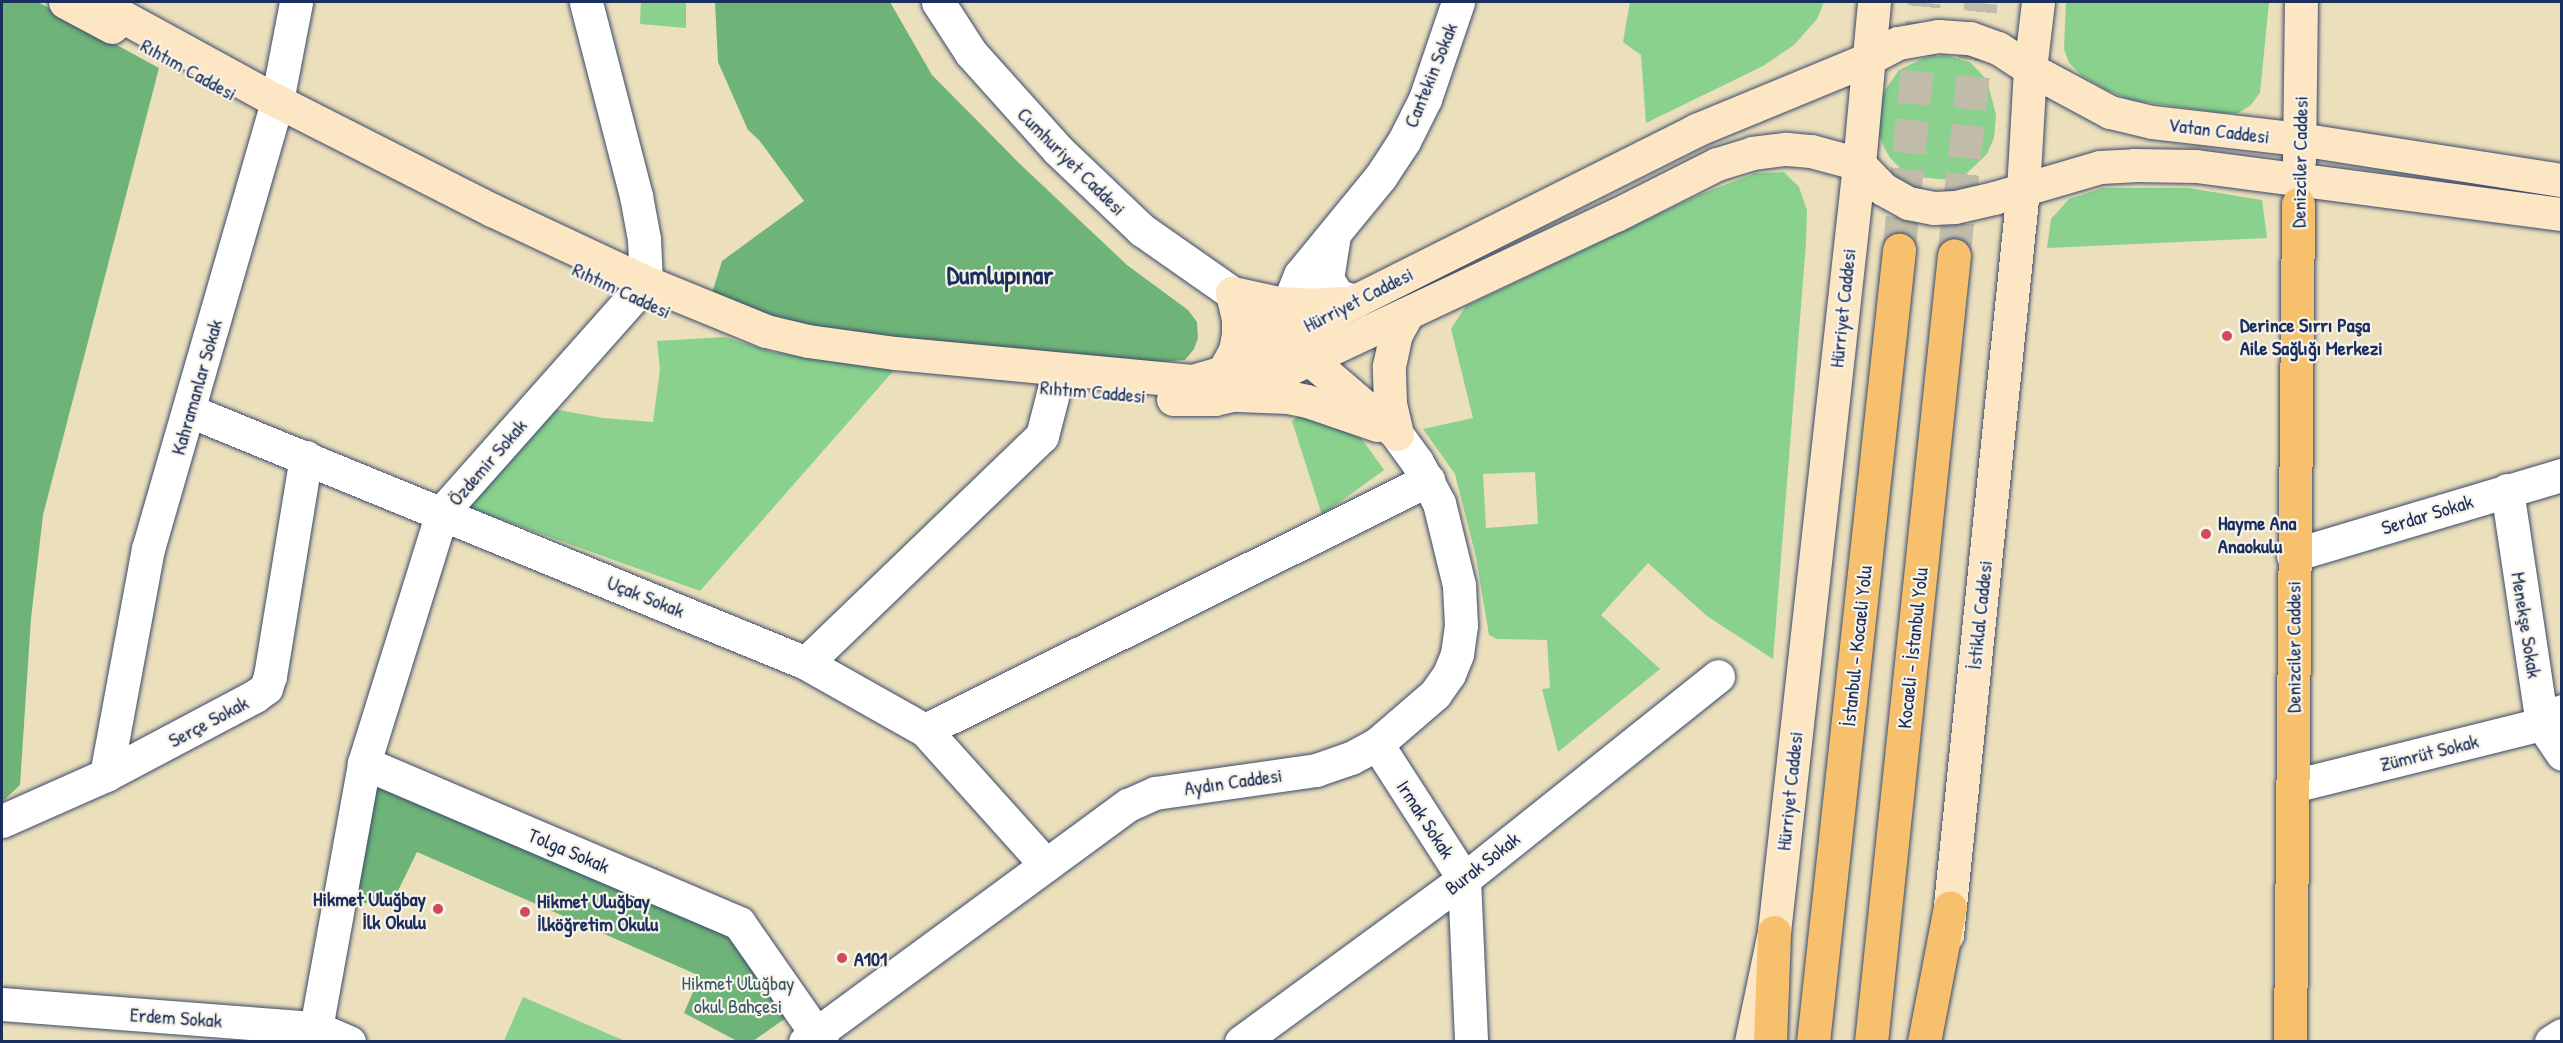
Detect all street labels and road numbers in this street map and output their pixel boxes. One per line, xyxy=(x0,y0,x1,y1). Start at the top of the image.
street label: Cantekin Sokak xyxy=(1398,19,1462,131)
street label: Rıhtım Caddesi xyxy=(137,33,241,105)
street label: Denizciler Caddesi xyxy=(2286,96,2312,228)
street label: Cumhuriyet Caddesi xyxy=(1013,102,1131,220)
street label: Vatan Caddesi xyxy=(2167,112,2271,148)
street label: Hürriyet Caddesi xyxy=(1824,247,1860,369)
street label: Rıhtım Caddesi xyxy=(569,257,675,323)
street label: Hürriyet Caddesi xyxy=(1299,261,1417,337)
street label: Kahramanlar Sokak xyxy=(165,316,227,458)
street label: Rıhtım Caddesi xyxy=(1039,374,1147,408)
street label: Özdemir Sokak xyxy=(443,414,531,510)
street label: Serdar Sokak xyxy=(2378,489,2476,539)
street label: İstiklal Caddesi xyxy=(1961,559,1997,671)
street label: İstanbul - Kocaeli Yolu xyxy=(1836,564,1876,728)
street label: Kocaeli - İstanbul Yolu xyxy=(1892,566,1932,730)
street label: Uçak Sokak xyxy=(604,570,688,622)
street label: Menekşe Sokak xyxy=(2507,570,2547,680)
street label: Denizciler Caddesi xyxy=(2281,581,2305,713)
street label: Serçe Sokak xyxy=(164,690,252,752)
street label: Zümrüt Sokak xyxy=(2377,728,2481,776)
street label: Hürriyet Caddesi xyxy=(1771,730,1807,852)
street label: Aydın Caddesi xyxy=(1182,762,1284,800)
street label: Irmak Sokak xyxy=(1392,775,1460,863)
street label: Tolga Sokak xyxy=(525,822,613,878)
street label: Burak Sokak xyxy=(1440,826,1524,900)
street label: Erdem Sokak xyxy=(129,1002,223,1032)

